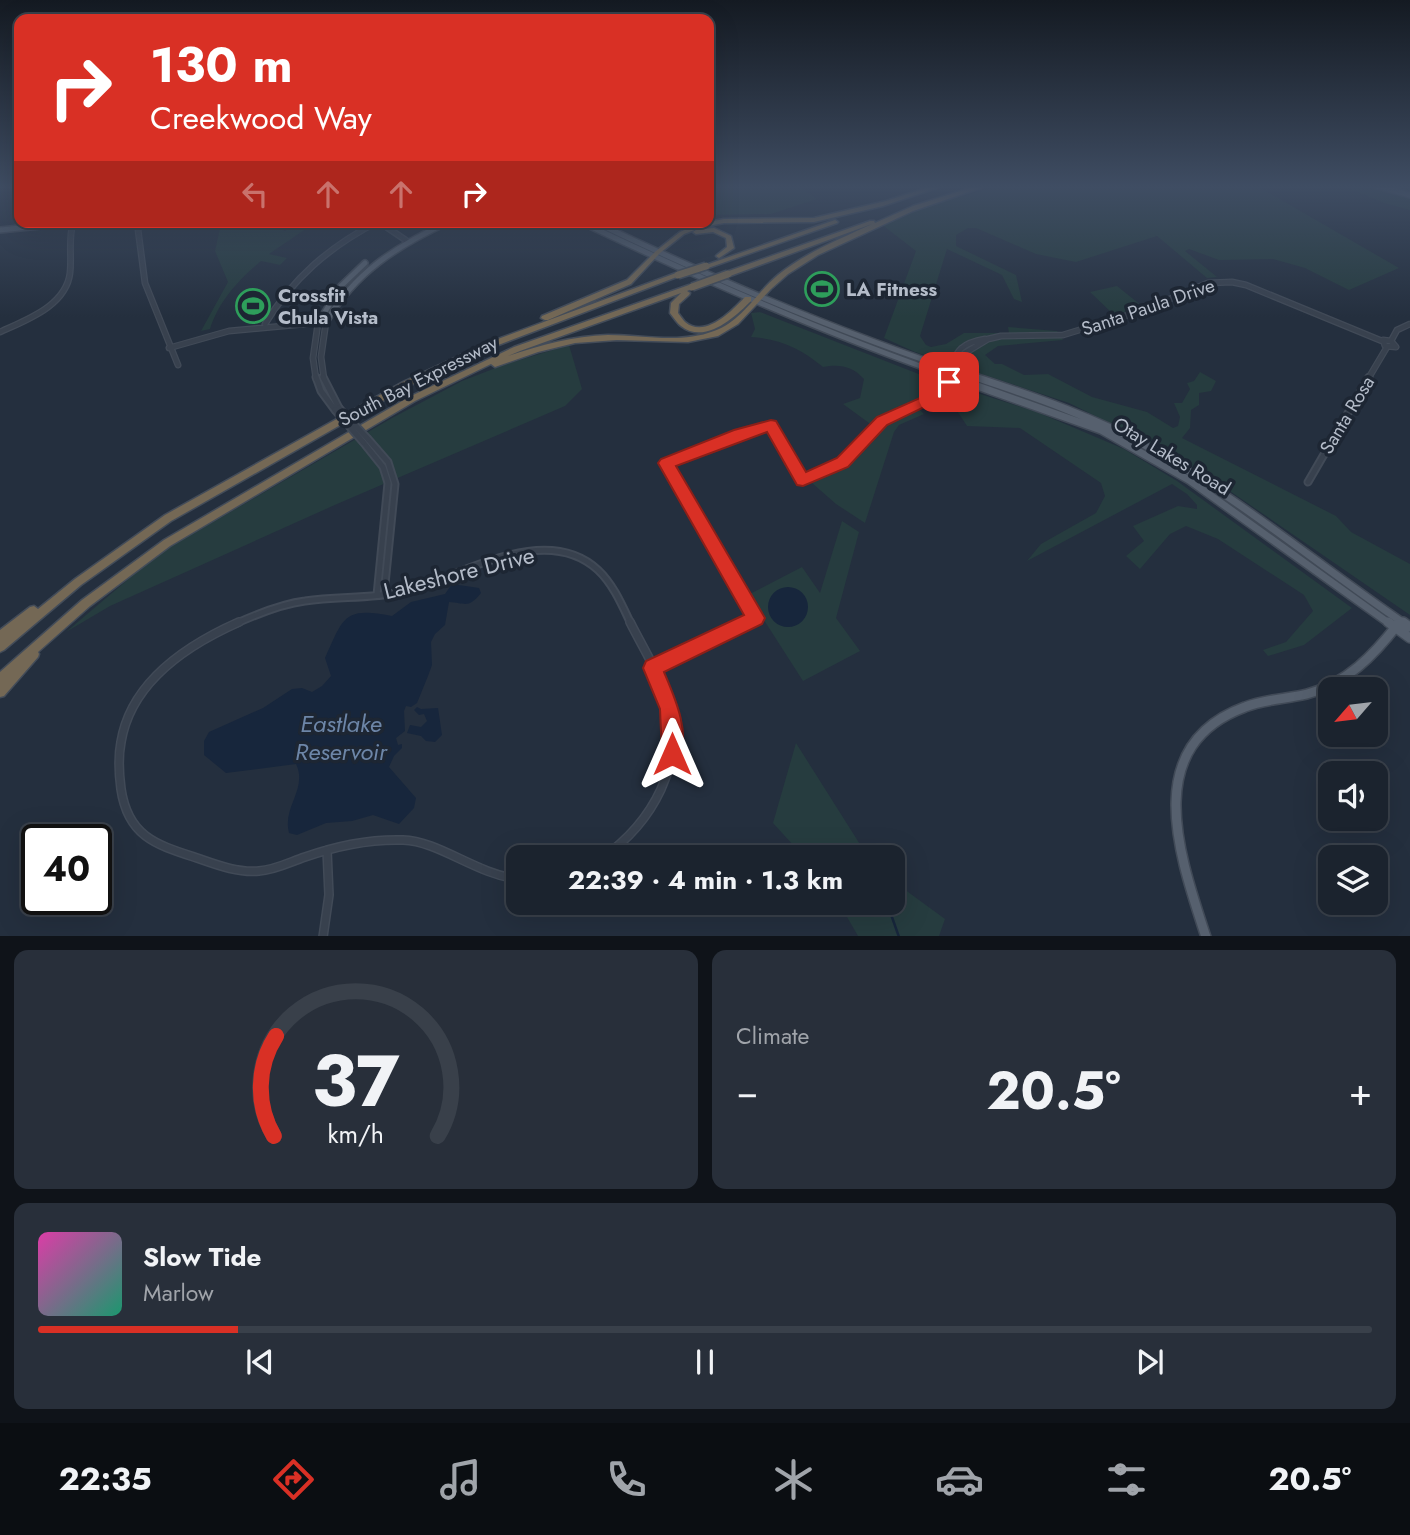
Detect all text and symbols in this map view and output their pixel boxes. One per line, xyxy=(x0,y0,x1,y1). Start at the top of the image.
text: 130 m xyxy=(150,30,293,100)
icon: right xyxy=(35,42,126,133)
text: Creekwood Way xyxy=(150,95,372,141)
icon: left xyxy=(236,175,274,213)
icon: ahead xyxy=(309,175,347,213)
icon: ahead xyxy=(382,175,420,213)
icon: right xyxy=(455,175,493,213)
sports icon: LA Fitness xyxy=(803,270,841,308)
street label: Santa Paula Drive xyxy=(1078,271,1218,342)
place label: LA Fitness xyxy=(846,276,938,303)
place label: Crossfit Chula Vista xyxy=(278,282,378,331)
sports icon: Crossfit Chula Vista xyxy=(234,287,272,325)
street label: South Bay Expressway xyxy=(334,329,503,433)
pin xyxy=(919,352,979,412)
icon: arrive xyxy=(930,363,968,401)
street label: Santa Rosa xyxy=(1313,371,1381,459)
street label: Otay Lakes Road xyxy=(1108,410,1236,502)
street label: Lakeshore Drive xyxy=(380,538,538,608)
north arrow xyxy=(1318,677,1388,747)
map controls xyxy=(1318,677,1388,915)
water label: Eastlake Reservoir xyxy=(295,706,389,769)
position arrow xyxy=(635,717,709,791)
button: sound xyxy=(1318,761,1388,831)
speed limit sign: 40 xyxy=(21,824,112,915)
button: layers xyxy=(1318,845,1388,915)
text: 22:39 · 4 min · 1.3 km xyxy=(568,861,843,899)
text: Climate xyxy=(736,1019,809,1053)
text: 37 xyxy=(312,1028,400,1133)
text: 20.5° xyxy=(986,1053,1121,1129)
text: − xyxy=(736,1064,758,1119)
text: + xyxy=(1349,1064,1372,1119)
text: km/h xyxy=(328,1115,384,1151)
text: Slow Tide xyxy=(143,1238,262,1276)
text: Marlow xyxy=(143,1276,214,1310)
icon: previous xyxy=(241,1343,279,1381)
icon: pause xyxy=(686,1343,724,1381)
icon: next xyxy=(1131,1343,1169,1381)
icon: directions xyxy=(269,1455,318,1504)
icon: music xyxy=(436,1455,485,1504)
icon: phone xyxy=(602,1455,651,1504)
icon: climate xyxy=(769,1455,818,1504)
icon: car xyxy=(935,1455,984,1504)
icon: filters xyxy=(1102,1455,1151,1504)
text: 22:35 xyxy=(59,1456,152,1502)
text: 20.5° xyxy=(1269,1456,1351,1502)

